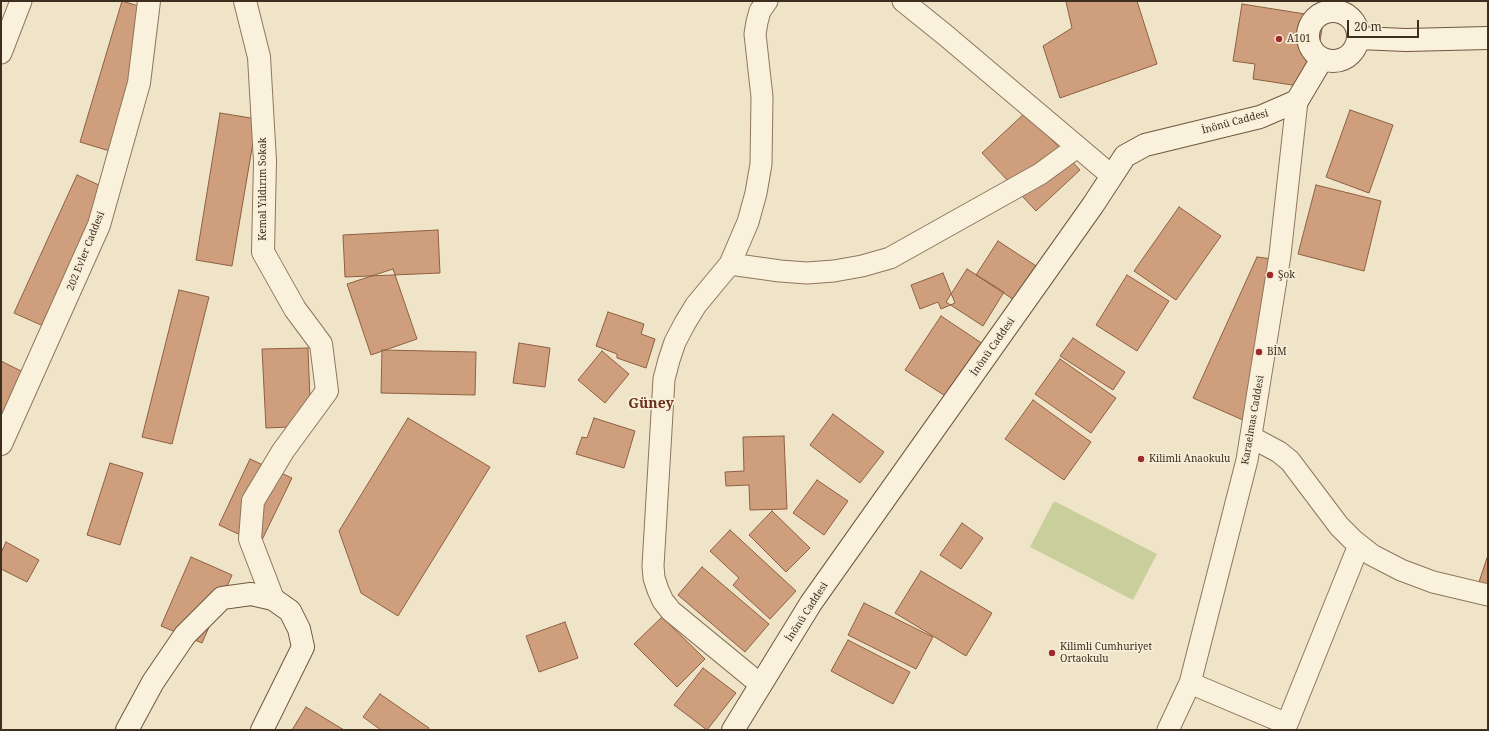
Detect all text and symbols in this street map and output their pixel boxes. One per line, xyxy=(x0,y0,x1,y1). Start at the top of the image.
scale bar xyxy=(1349,12,1421,38)
text: 20 m xyxy=(1354,18,1382,35)
place label: A101 xyxy=(1287,33,1311,45)
marker: A101 xyxy=(1274,34,1284,44)
street label: İnönü Caddesi xyxy=(1200,107,1270,137)
street label: Kemal Yıldırım Sokak xyxy=(257,137,269,241)
street label: 202 Evler Caddesi xyxy=(65,210,107,292)
place label: Şok xyxy=(1278,269,1295,281)
marker: Şok xyxy=(1265,270,1275,280)
street label: İnönü Caddesi xyxy=(968,316,1018,378)
place label: BİM xyxy=(1267,346,1287,358)
marker: BİM xyxy=(1254,347,1264,357)
street label: Karaelmas Caddesi xyxy=(1239,374,1267,466)
district label: Güney xyxy=(628,396,674,412)
place label: Kilimli Anaokulu xyxy=(1149,453,1230,465)
marker: Kilimli Anaokulu xyxy=(1136,454,1146,464)
street label: İnönü Caddesi xyxy=(783,580,831,644)
place label: Kilimli Cumhuriyet Ortaokulu xyxy=(1060,641,1152,664)
marker: Kilimli Cumhuriyet Ortaokulu xyxy=(1047,648,1057,658)

